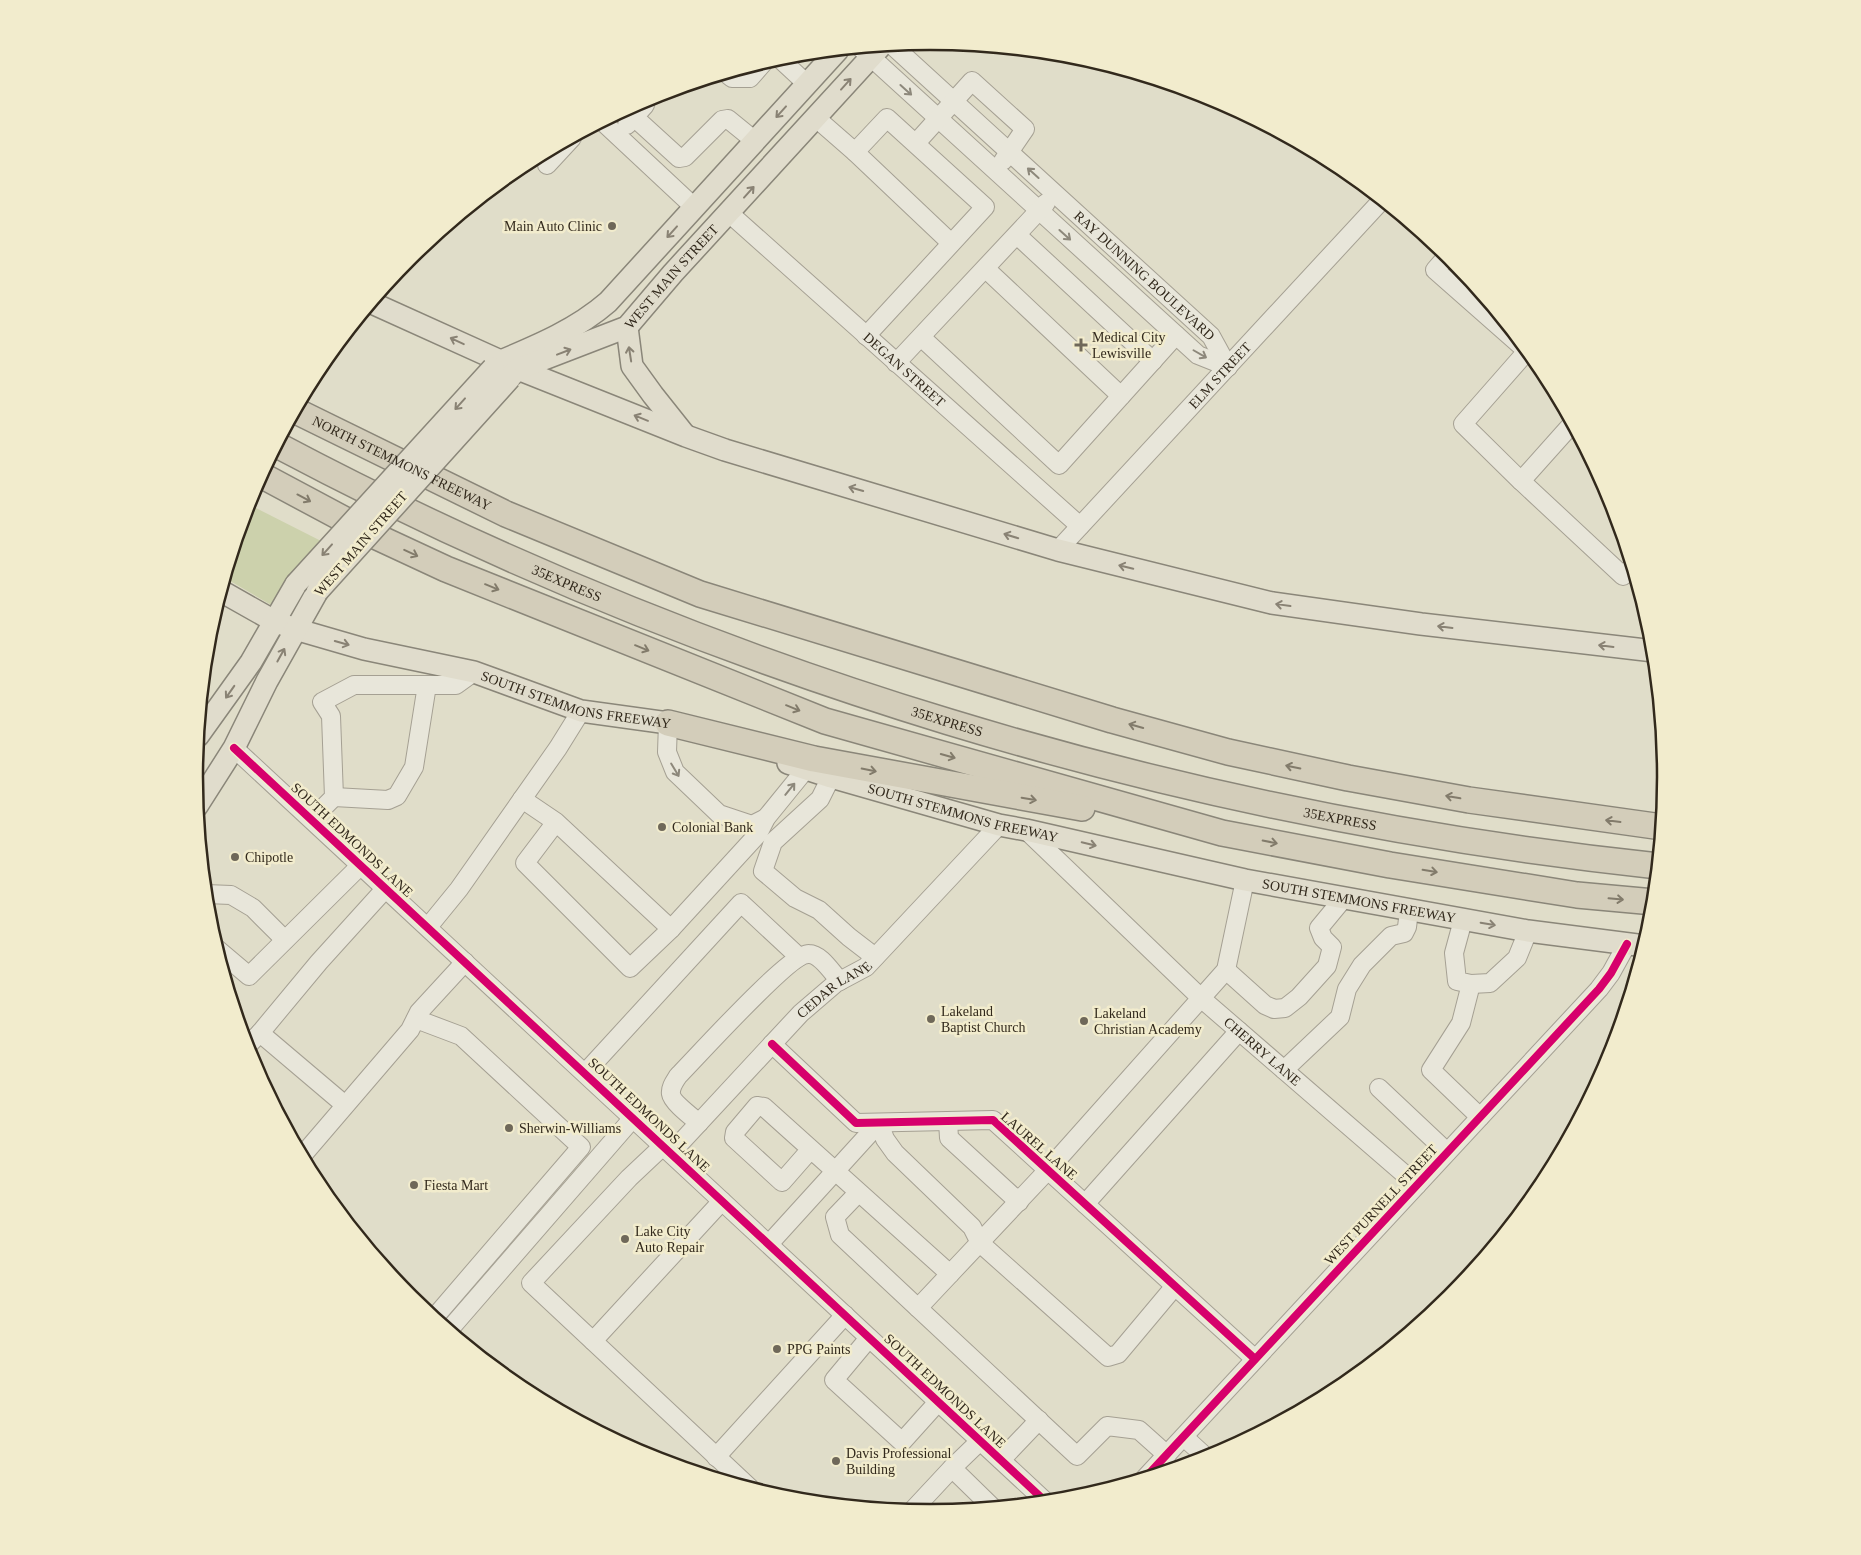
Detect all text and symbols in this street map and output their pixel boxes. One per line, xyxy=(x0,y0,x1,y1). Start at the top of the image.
one-way arrow xyxy=(840,78,852,91)
one-way arrow xyxy=(900,84,913,96)
one-way arrow xyxy=(775,106,787,119)
one-way arrow xyxy=(1026,168,1039,179)
one-way arrow xyxy=(743,185,755,198)
street label: RAY DUNNING BOULEVARD xyxy=(1071,208,1218,343)
place label: Main Auto Clinic xyxy=(504,219,602,234)
marker: Main Auto Clinic xyxy=(606,220,618,232)
street label: WEST MAIN STREET xyxy=(621,221,721,332)
one-way arrow xyxy=(666,226,677,239)
one-way arrow xyxy=(1059,229,1072,241)
street label: DEGAN STREET xyxy=(861,329,949,410)
place label: Medical City Lewisville xyxy=(1092,330,1166,361)
one-way arrow xyxy=(450,335,465,345)
marker: Medical City Lewisville xyxy=(1074,338,1088,352)
street label: ELM STREET xyxy=(1185,339,1254,411)
one-way arrow xyxy=(624,346,634,362)
one-way arrow xyxy=(556,347,571,356)
one-way arrow xyxy=(1192,350,1206,360)
one-way arrow xyxy=(454,398,466,411)
street label: NORTH STEMMONS FREEWAY xyxy=(310,413,494,513)
one-way arrow xyxy=(634,413,649,422)
one-way arrow xyxy=(848,483,864,493)
street label: WEST MAIN STREET xyxy=(312,488,411,599)
one-way arrow xyxy=(297,493,312,503)
one-way arrow xyxy=(1004,531,1019,540)
one-way arrow xyxy=(321,544,333,557)
one-way arrow xyxy=(403,548,418,558)
street label: 35EXPRESS xyxy=(530,562,604,604)
one-way arrow xyxy=(1118,562,1134,571)
one-way arrow xyxy=(484,583,499,592)
one-way arrow xyxy=(1276,600,1292,610)
one-way arrow xyxy=(1437,622,1453,632)
one-way arrow xyxy=(334,639,350,648)
one-way arrow xyxy=(1598,641,1614,651)
one-way arrow xyxy=(635,644,650,653)
one-way arrow xyxy=(277,648,286,663)
street label: SOUTH STEMMONS FREEWAY xyxy=(479,668,672,731)
one-way arrow xyxy=(225,685,235,699)
street label: 35EXPRESS xyxy=(910,703,985,739)
one-way arrow xyxy=(785,704,800,714)
one-way arrow xyxy=(1128,721,1144,731)
one-way arrow xyxy=(940,752,956,761)
one-way arrow xyxy=(1286,761,1302,771)
one-way arrow xyxy=(671,762,681,776)
one-way arrow xyxy=(860,765,876,775)
street label: SOUTH EDMONDS LANE xyxy=(288,780,416,900)
street label: SOUTH STEMMONS FREEWAY xyxy=(866,780,1060,845)
one-way arrow xyxy=(785,783,796,796)
one-way arrow xyxy=(1445,792,1461,802)
one-way arrow xyxy=(1020,794,1036,804)
street label: 35EXPRESS xyxy=(1302,804,1378,833)
one-way arrow xyxy=(1606,816,1622,826)
place label: Colonial Bank xyxy=(672,820,753,835)
marker: Colonial Bank xyxy=(656,821,668,833)
one-way arrow xyxy=(1261,838,1277,847)
one-way arrow xyxy=(1080,840,1096,849)
place label: Chipotle xyxy=(245,850,293,865)
marker: Chipotle xyxy=(229,851,241,863)
one-way arrow xyxy=(1421,867,1437,877)
street label: SOUTH STEMMONS FREEWAY xyxy=(1261,876,1457,925)
one-way arrow xyxy=(1608,894,1624,903)
one-way arrow xyxy=(1480,920,1496,930)
street label: CEDAR LANE xyxy=(794,958,875,1021)
place label: Lakeland Baptist Church xyxy=(941,1004,1025,1035)
place label: Lakeland Christian Academy xyxy=(1094,1006,1202,1037)
marker: Lakeland Baptist Church xyxy=(925,1013,937,1025)
street label: CHERRY LANE xyxy=(1221,1014,1304,1089)
marker: Lakeland Christian Academy xyxy=(1078,1015,1090,1027)
street label: SOUTH EDMONDS LANE xyxy=(585,1055,713,1175)
street label: LAUREL LANE xyxy=(998,1109,1080,1183)
place label: Sherwin-Williams xyxy=(519,1121,621,1136)
marker: Sherwin-Williams xyxy=(503,1122,515,1134)
street label: WEST PURNELL STREET xyxy=(1321,1142,1441,1268)
place label: Fiesta Mart xyxy=(424,1178,488,1193)
marker: Fiesta Mart xyxy=(408,1179,420,1191)
place label: Lake City Auto Repair xyxy=(635,1224,704,1255)
marker: Lake City Auto Repair xyxy=(619,1233,631,1245)
street label: SOUTH EDMONDS LANE xyxy=(881,1331,1009,1451)
place label: PPG Paints xyxy=(787,1342,850,1357)
marker: PPG Paints xyxy=(771,1343,783,1355)
place label: Davis Professional Building xyxy=(846,1446,951,1477)
marker: Davis Professional Building xyxy=(830,1455,842,1467)

